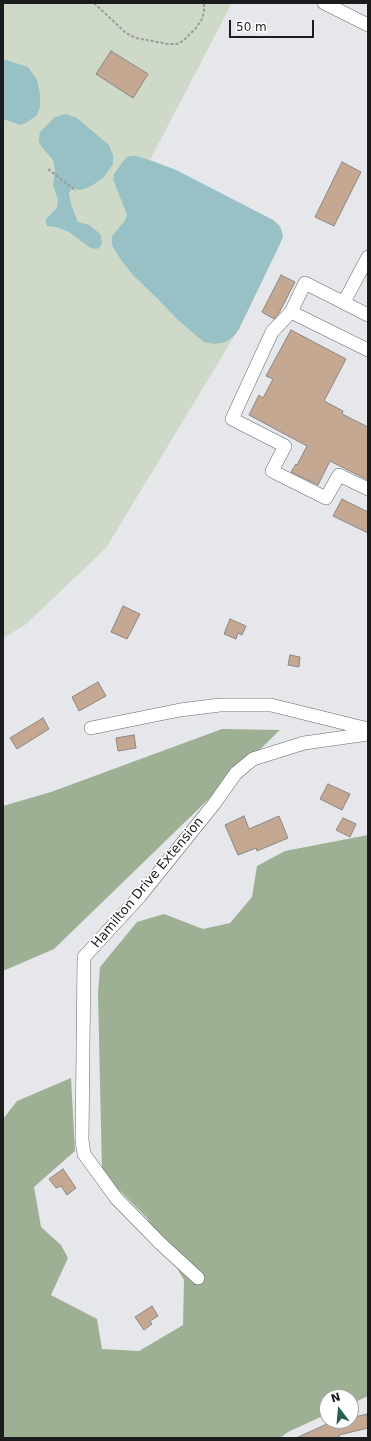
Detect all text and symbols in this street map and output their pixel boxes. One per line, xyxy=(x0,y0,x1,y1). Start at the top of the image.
scale bar xyxy=(231,12,316,38)
text: 50 m xyxy=(236,20,267,34)
street label: Hamilton Drive Extension xyxy=(89,815,207,951)
north arrow xyxy=(319,1389,359,1429)
text: N xyxy=(330,1390,342,1405)

